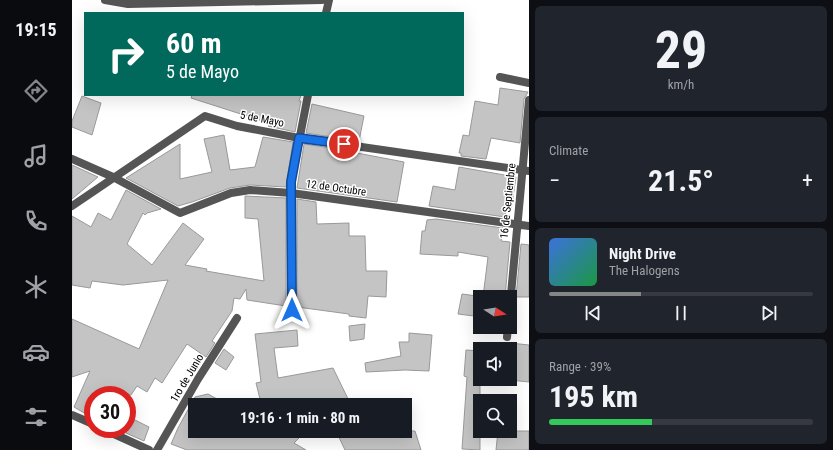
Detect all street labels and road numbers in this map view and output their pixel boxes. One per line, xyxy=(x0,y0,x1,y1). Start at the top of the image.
street label: 5 de Mayo xyxy=(239,108,286,130)
street label: 16 de Septiembre xyxy=(498,163,518,239)
street label: 12 de Octubre xyxy=(305,177,367,199)
street label: 1ro de Junio xyxy=(168,351,207,404)

